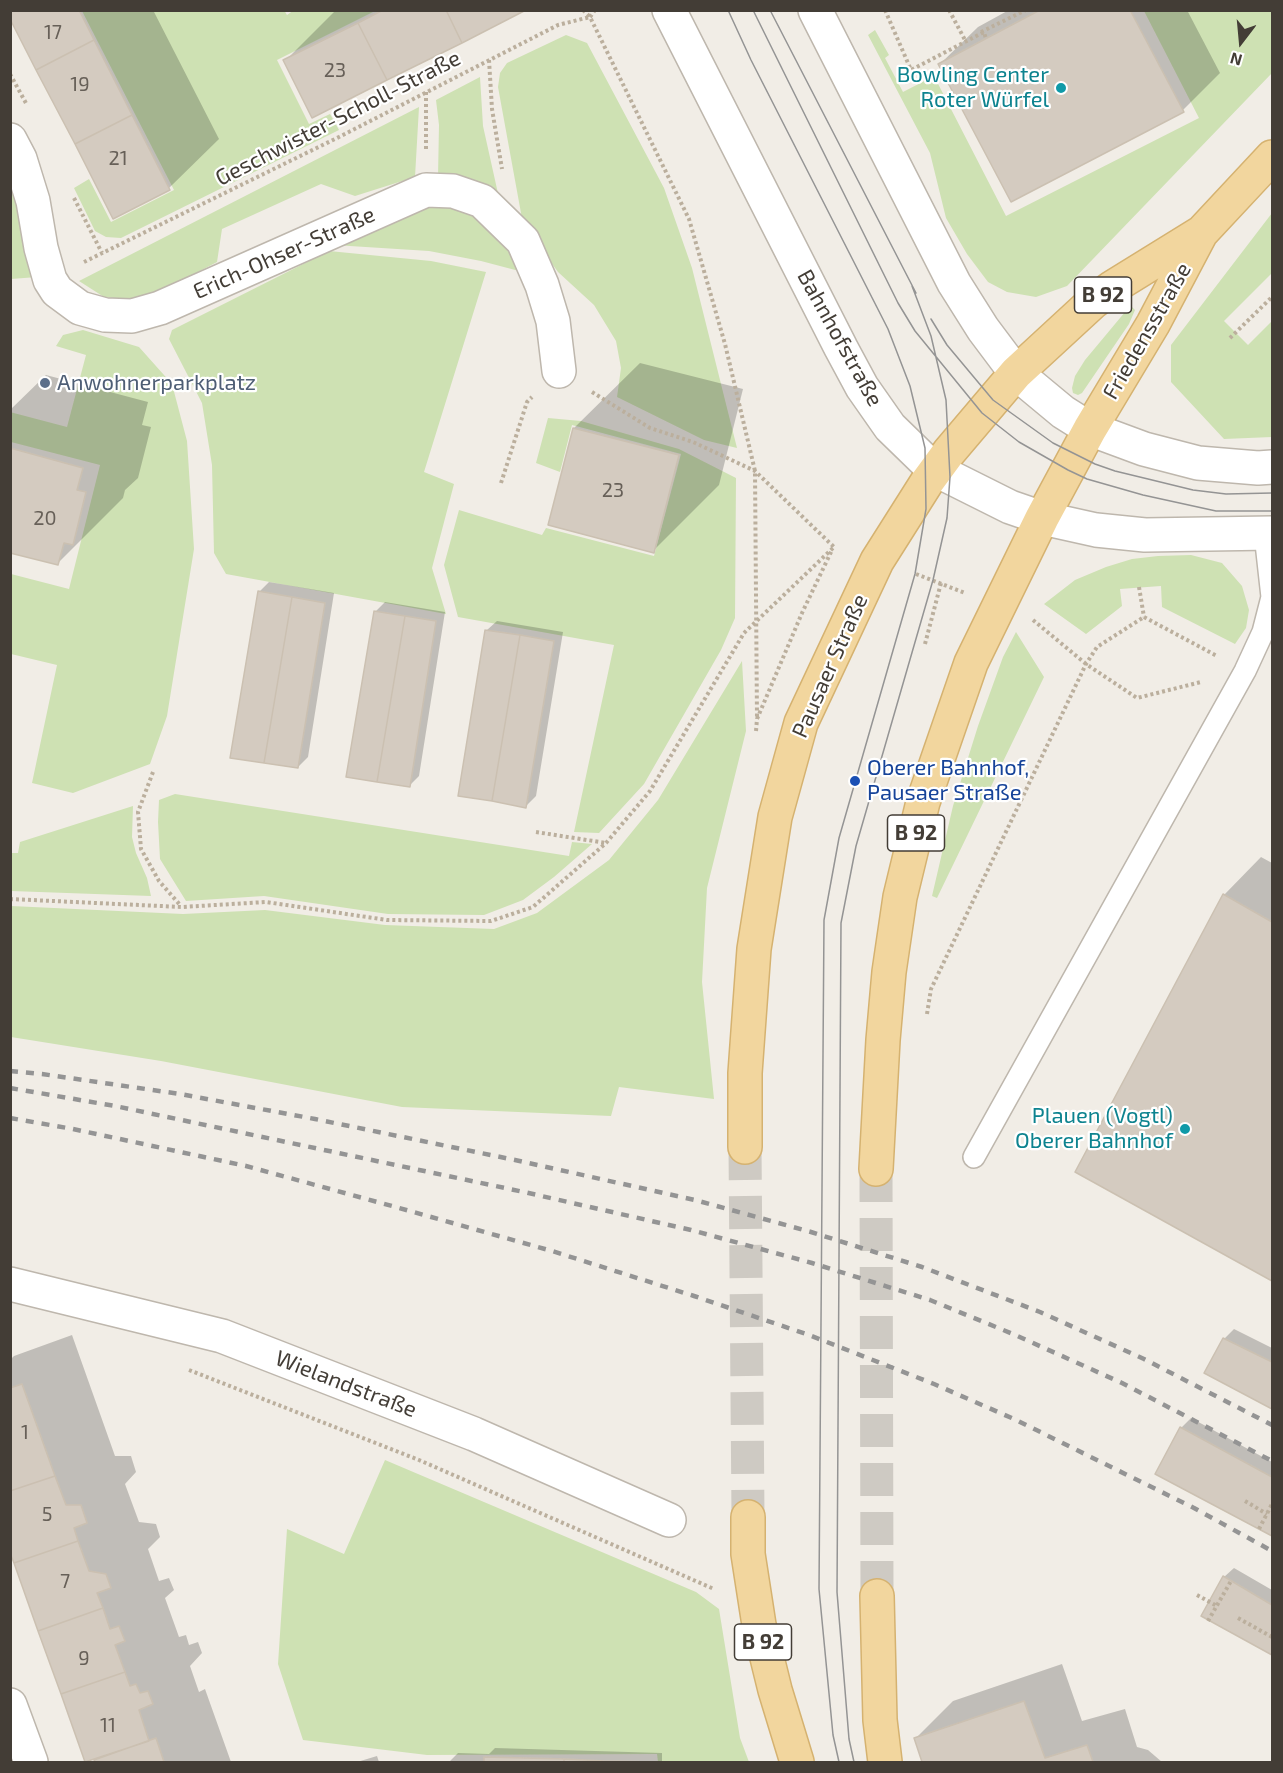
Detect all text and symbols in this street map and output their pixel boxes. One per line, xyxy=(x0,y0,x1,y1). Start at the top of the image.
north arrow xyxy=(1211,12,1271,72)
house number: 17 xyxy=(44,20,62,44)
street label: Geschwister-Scholl-Straße xyxy=(211,45,465,191)
text: N xyxy=(1228,49,1244,71)
house number: 23 xyxy=(324,58,346,82)
place label: Bowling Center Roter Würfel xyxy=(897,62,1049,113)
house number: 19 xyxy=(70,72,90,96)
marker: Bowling Center Roter Würfel xyxy=(1054,81,1068,95)
house number: 21 xyxy=(108,146,128,170)
street label: Erich-Ohser-Straße xyxy=(189,201,379,305)
street label: Friedensstraße xyxy=(1097,258,1197,404)
street label: Bahnhofstraße xyxy=(792,265,888,411)
road number: B 92 xyxy=(1074,277,1132,313)
place label: Anwohnerparkplatz xyxy=(57,370,256,396)
marker: Anwohnerparkplatz xyxy=(38,376,52,390)
house number: 23 xyxy=(602,478,624,502)
house number: 20 xyxy=(33,506,57,530)
street label: Pausaer Straße xyxy=(787,590,873,742)
place label: Oberer Bahnhof, Pausaer Straße xyxy=(867,755,1029,806)
marker: Oberer Bahnhof, Pausaer Straße xyxy=(848,774,862,788)
road number: B 92 xyxy=(888,815,944,851)
place label: Plauen (Vogtl) Oberer Bahnhof xyxy=(1015,1103,1173,1154)
marker: Plauen (Vogtl) Oberer Bahnhof xyxy=(1178,1122,1192,1136)
street label: Wielandstraße xyxy=(272,1345,420,1423)
house number: 1 xyxy=(21,1420,29,1444)
house number: 5 xyxy=(42,1502,52,1526)
house number: 7 xyxy=(60,1569,70,1593)
road number: B 92 xyxy=(734,1624,792,1660)
house number: 9 xyxy=(78,1646,90,1670)
house number: 11 xyxy=(100,1713,116,1737)

